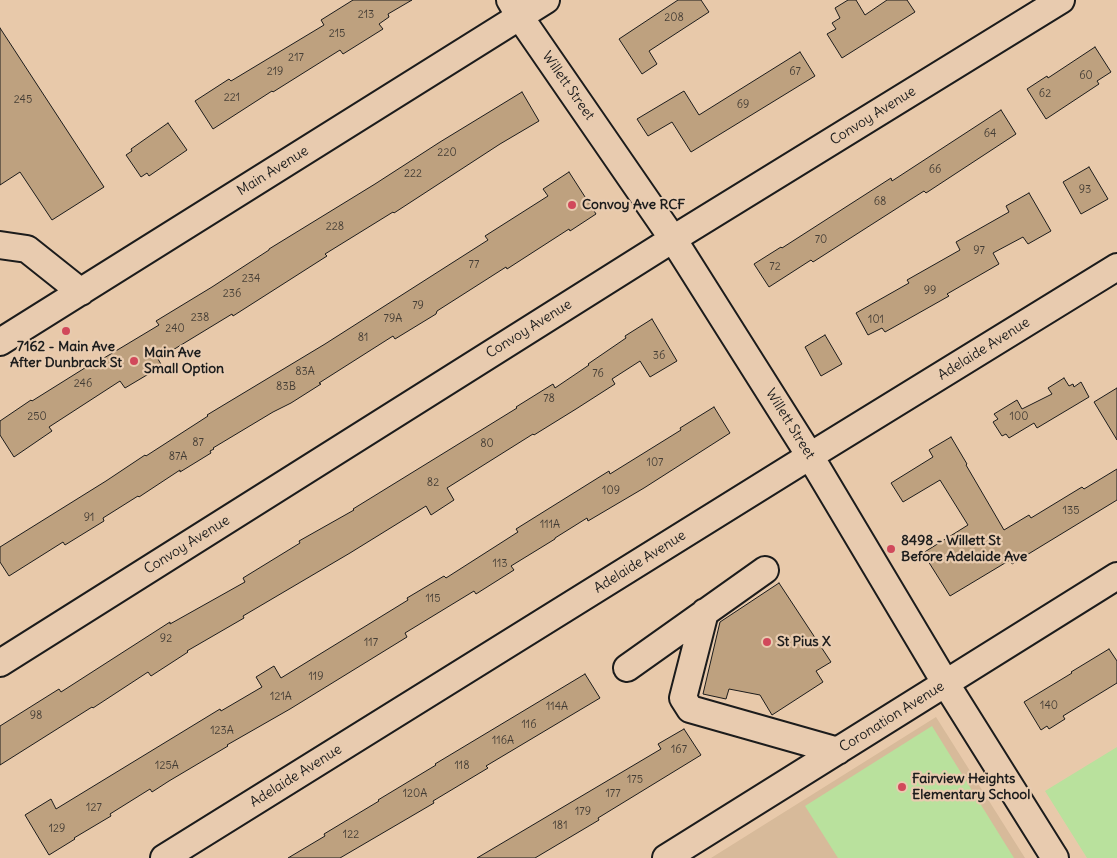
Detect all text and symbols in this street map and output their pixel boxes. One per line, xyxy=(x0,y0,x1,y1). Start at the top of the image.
house number: 213 xyxy=(358,8,374,22)
house number: 208 xyxy=(664,11,684,25)
house number: 215 xyxy=(329,27,345,41)
street label: Willett Street xyxy=(538,48,598,124)
house number: 217 xyxy=(288,51,304,65)
house number: 219 xyxy=(267,65,283,79)
house number: 67 xyxy=(789,65,801,79)
house number: 60 xyxy=(1079,69,1093,83)
street label: Convoy Avenue xyxy=(827,83,919,149)
house number: 62 xyxy=(1039,87,1051,101)
house number: 221 xyxy=(224,91,240,105)
house number: 245 xyxy=(14,93,32,107)
house number: 69 xyxy=(737,98,749,112)
house number: 64 xyxy=(984,127,996,141)
street label: Main Avenue xyxy=(234,142,312,200)
house number: 220 xyxy=(437,146,457,160)
house number: 66 xyxy=(929,163,941,177)
house number: 222 xyxy=(404,167,422,181)
house number: 93 xyxy=(1079,183,1091,197)
house number: 68 xyxy=(874,195,886,209)
place label: Convoy Ave RCF xyxy=(582,197,685,213)
marker: Convoy Ave RCF xyxy=(566,199,578,211)
house number: 228 xyxy=(326,220,344,234)
house number: 70 xyxy=(815,233,827,247)
house number: 97 xyxy=(973,244,985,258)
house number: 77 xyxy=(469,258,479,272)
house number: 72 xyxy=(769,260,781,274)
house number: 234 xyxy=(242,272,260,286)
house number: 99 xyxy=(924,284,936,298)
house number: 236 xyxy=(223,287,241,301)
street label: Convoy Avenue xyxy=(483,296,575,362)
house number: 79 xyxy=(412,299,424,313)
house number: 238 xyxy=(191,311,209,325)
house number: 79A xyxy=(384,312,402,326)
house number: 101 xyxy=(868,313,884,327)
street label: Adelaide Avenue xyxy=(935,314,1033,384)
house number: 240 xyxy=(165,322,185,336)
marker: 7162 - Main Ave After Dunbrack St xyxy=(60,325,72,337)
house number: 81 xyxy=(358,331,368,345)
place label: 7162 - Main Ave After Dunbrack St xyxy=(10,339,122,372)
place label: Main Ave Small Option xyxy=(144,345,224,378)
house number: 36 xyxy=(653,349,665,363)
marker: Main Ave Small Option xyxy=(128,355,140,367)
house number: 83A xyxy=(295,365,315,379)
house number: 76 xyxy=(592,367,604,381)
house number: 246 xyxy=(74,377,92,391)
house number: 83B xyxy=(276,380,296,394)
street label: Willett Street xyxy=(762,386,818,462)
house number: 78 xyxy=(543,392,555,406)
house number: 250 xyxy=(27,410,47,424)
house number: 100 xyxy=(1010,410,1028,424)
house number: 87 xyxy=(192,436,204,450)
house number: 80 xyxy=(480,437,494,451)
house number: 87A xyxy=(169,450,187,464)
house number: 107 xyxy=(647,456,663,470)
house number: 82 xyxy=(427,476,439,490)
house number: 109 xyxy=(602,484,620,498)
house number: 135 xyxy=(1063,504,1079,518)
house number: 91 xyxy=(84,511,94,525)
street label: Convoy Avenue xyxy=(141,512,233,578)
house number: 111A xyxy=(540,518,560,532)
street label: Adelaide Avenue xyxy=(591,527,689,597)
place label: 8498 - Willett St Before Adelaide Ave xyxy=(901,533,1027,566)
marker: 8498 - Willett St Before Adelaide Ave xyxy=(885,543,897,555)
house number: 113 xyxy=(493,557,507,571)
house number: 115 xyxy=(425,592,441,606)
house number: 92 xyxy=(160,632,172,646)
place label: St Pius X xyxy=(777,634,831,650)
house number: 117 xyxy=(364,636,378,650)
marker: St Pius X xyxy=(761,636,773,648)
house number: 119 xyxy=(308,670,324,684)
street label: Coronation Avenue xyxy=(836,678,948,756)
house number: 121A xyxy=(270,690,292,704)
house number: 140 xyxy=(1040,699,1058,713)
house number: 114A xyxy=(546,700,568,714)
house number: 98 xyxy=(30,709,42,723)
house number: 116 xyxy=(521,718,537,732)
house number: 123A xyxy=(210,724,234,738)
house number: 116A xyxy=(492,734,514,748)
street label: Adelaide Avenue xyxy=(247,741,345,811)
house number: 167 xyxy=(671,743,687,757)
house number: 125A xyxy=(155,759,179,773)
house number: 118 xyxy=(454,759,470,773)
place label: Fairview Heights Elementary School xyxy=(912,771,1030,804)
house number: 175 xyxy=(627,773,643,787)
marker: Fairview Heights Elementary School xyxy=(896,781,908,793)
house number: 120A xyxy=(403,787,427,801)
house number: 177 xyxy=(605,787,621,801)
house number: 127 xyxy=(86,801,102,815)
house number: 179 xyxy=(575,805,591,819)
house number: 181 xyxy=(552,819,568,833)
house number: 129 xyxy=(49,822,65,836)
house number: 122 xyxy=(343,828,359,842)

